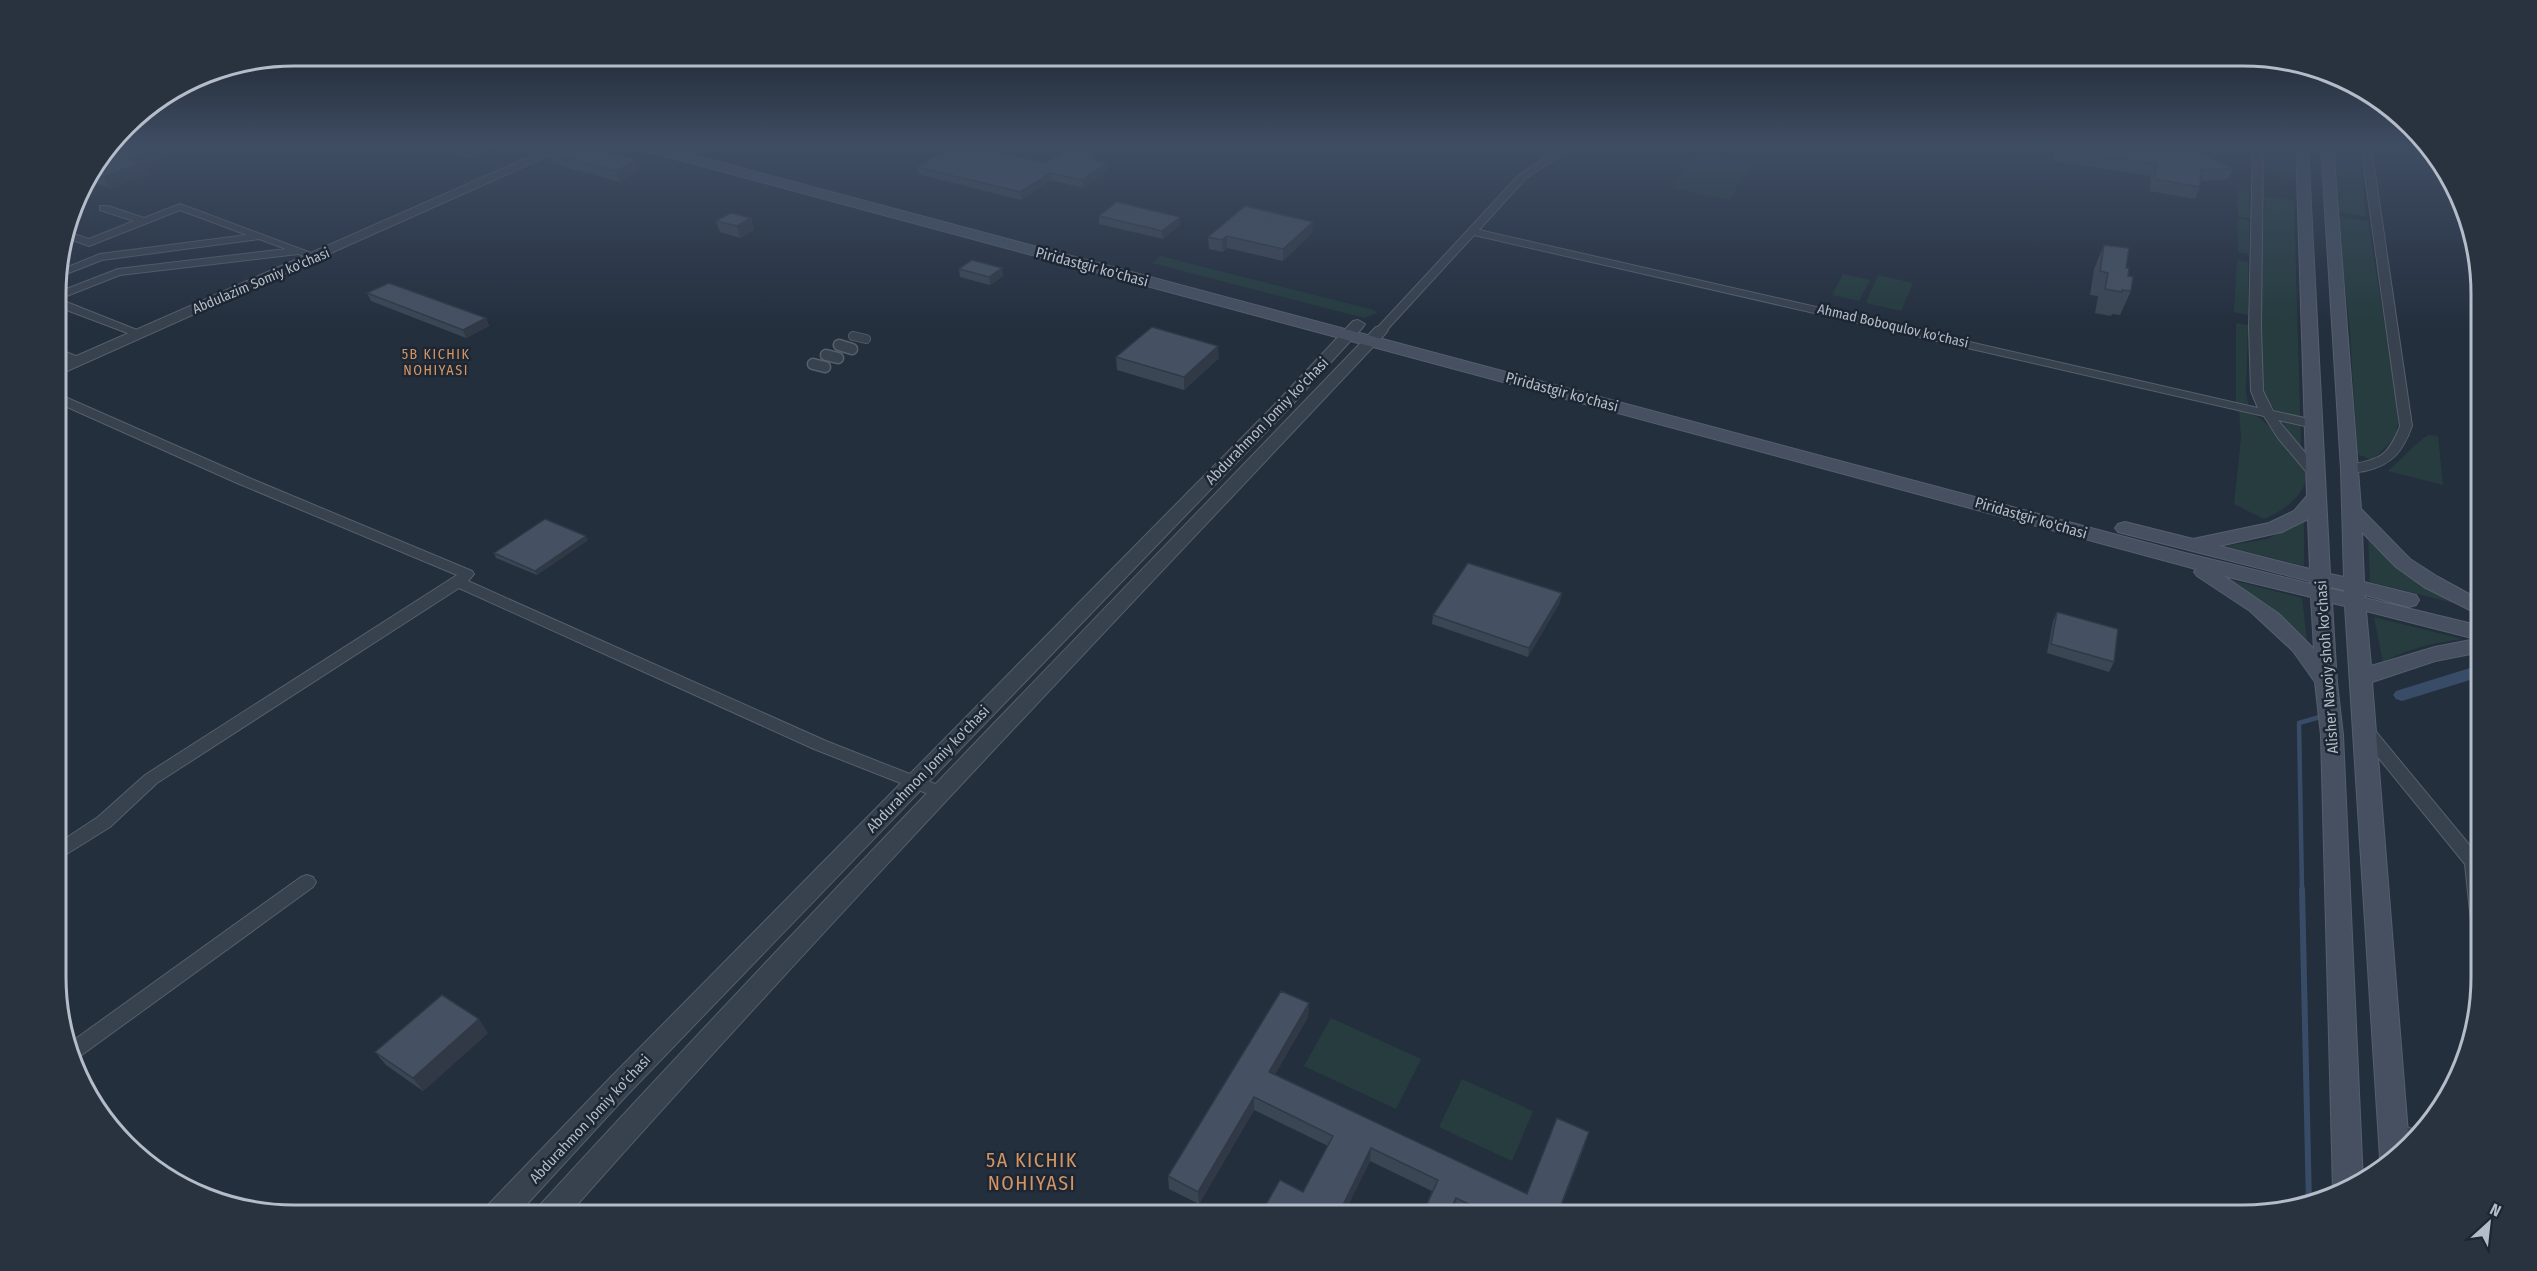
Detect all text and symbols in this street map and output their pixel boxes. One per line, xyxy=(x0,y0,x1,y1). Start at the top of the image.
street label: Piridastgir ko'chasi xyxy=(1034,243,1150,291)
street label: Abdulazim Somiy ko'chasi xyxy=(190,244,332,318)
street label: Ahmad Boboqulov ko'chasi xyxy=(1816,300,1970,352)
district label: 5B KICHIK NOHIYASI xyxy=(402,346,470,379)
street label: Abdurahmon Jomiy ko'chasi xyxy=(1202,354,1332,488)
street label: Piridastgir ko'chasi xyxy=(1504,368,1620,416)
street label: Piridastgir ko'chasi xyxy=(1973,493,2089,543)
street label: Alisher Navoiy shoh ko'chasi xyxy=(2312,580,2342,754)
street label: Abdurahmon Jomiy ko'chasi xyxy=(863,702,993,836)
street label: Abdurahmon Jomiy ko'chasi xyxy=(526,1051,654,1187)
district label: 5A KICHIK NOHIYASI xyxy=(986,1148,1078,1195)
north arrow xyxy=(2459,1193,2519,1253)
text: N xyxy=(2487,1199,2504,1221)

